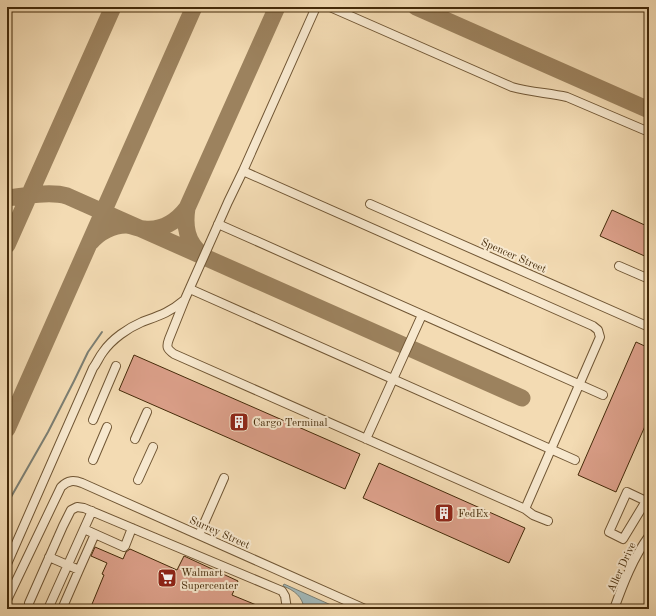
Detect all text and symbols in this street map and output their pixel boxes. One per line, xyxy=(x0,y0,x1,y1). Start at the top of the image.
street label: Spencer Street xyxy=(479,237,548,276)
building icon: Cargo Terminal xyxy=(228,411,250,433)
place label: Cargo Terminal xyxy=(253,418,328,429)
building icon: FedEx xyxy=(433,502,455,524)
place label: FedEx xyxy=(458,509,489,520)
street label: Surrey Street xyxy=(188,515,251,552)
street label: Aller Drive xyxy=(606,541,639,594)
supermarket icon: Walmart Supercenter xyxy=(156,567,178,589)
place label: Walmart Supercenter xyxy=(181,568,239,592)

